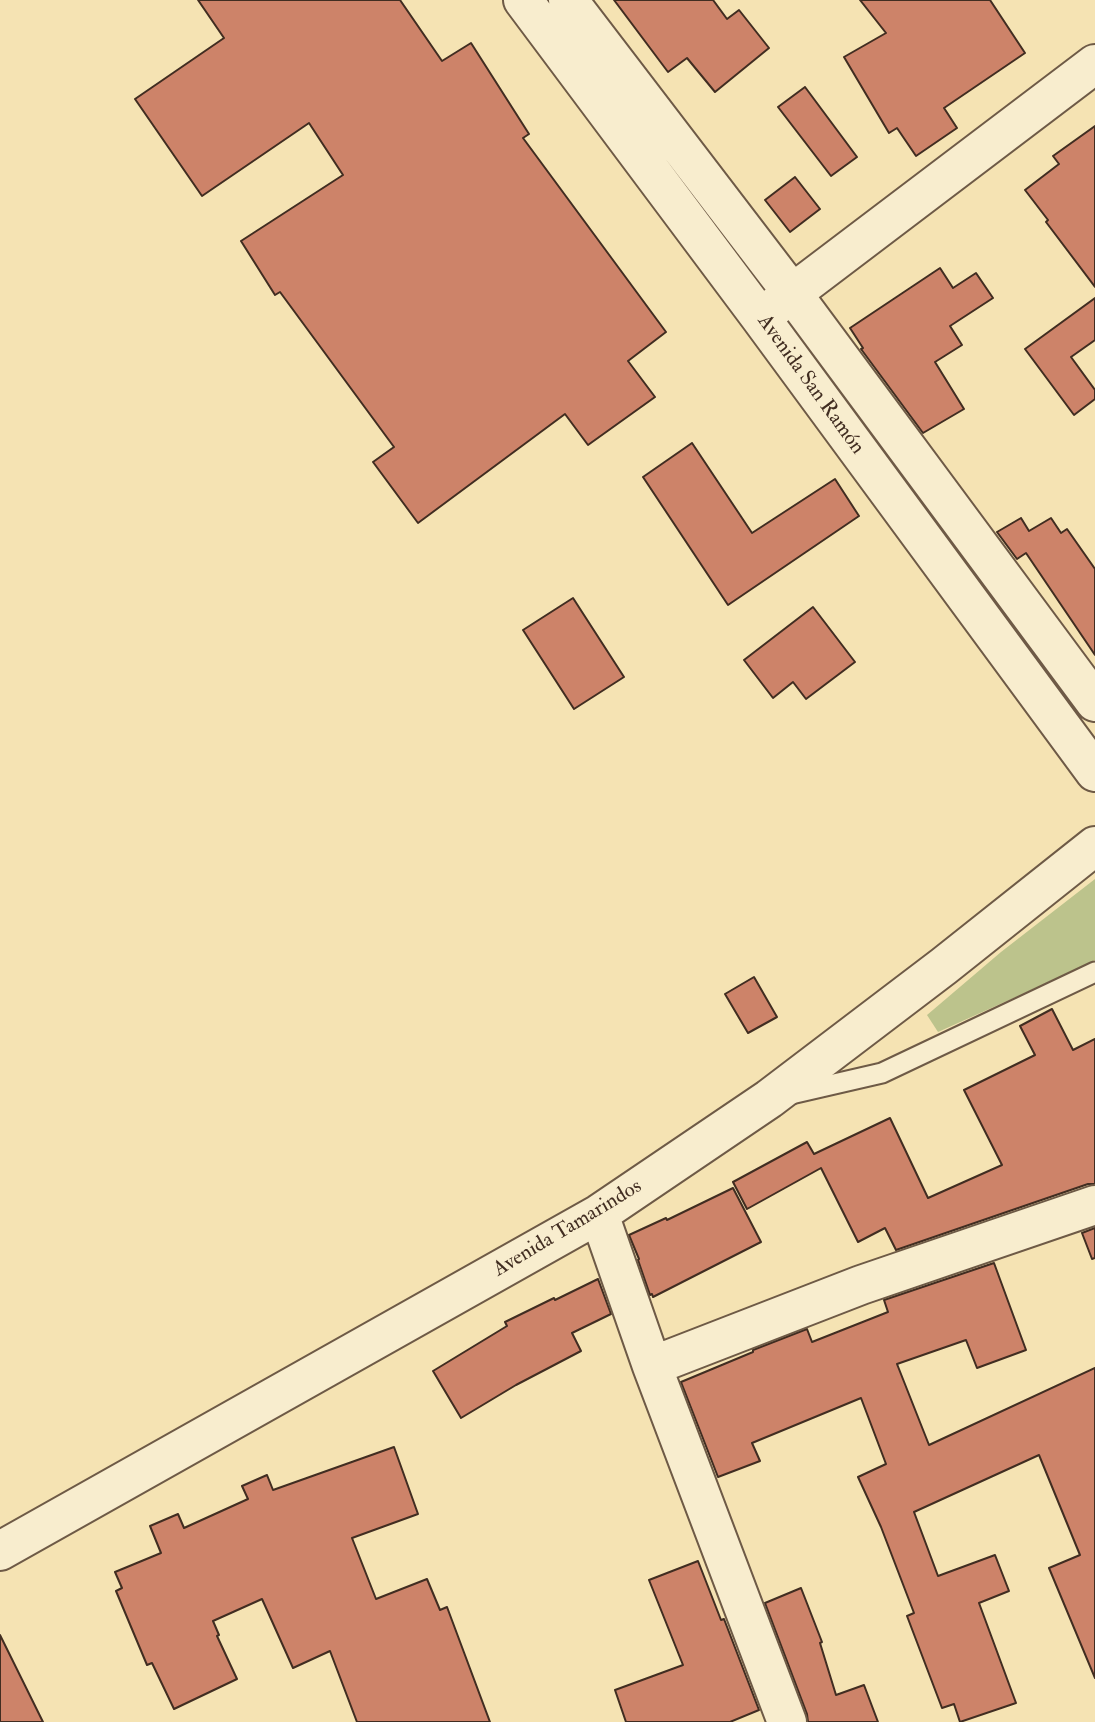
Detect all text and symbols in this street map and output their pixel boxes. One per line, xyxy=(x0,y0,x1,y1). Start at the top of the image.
street label: Avenida San Ramón xyxy=(751,310,869,460)
street label: Avenida Tamarindos xyxy=(489,1175,647,1283)

